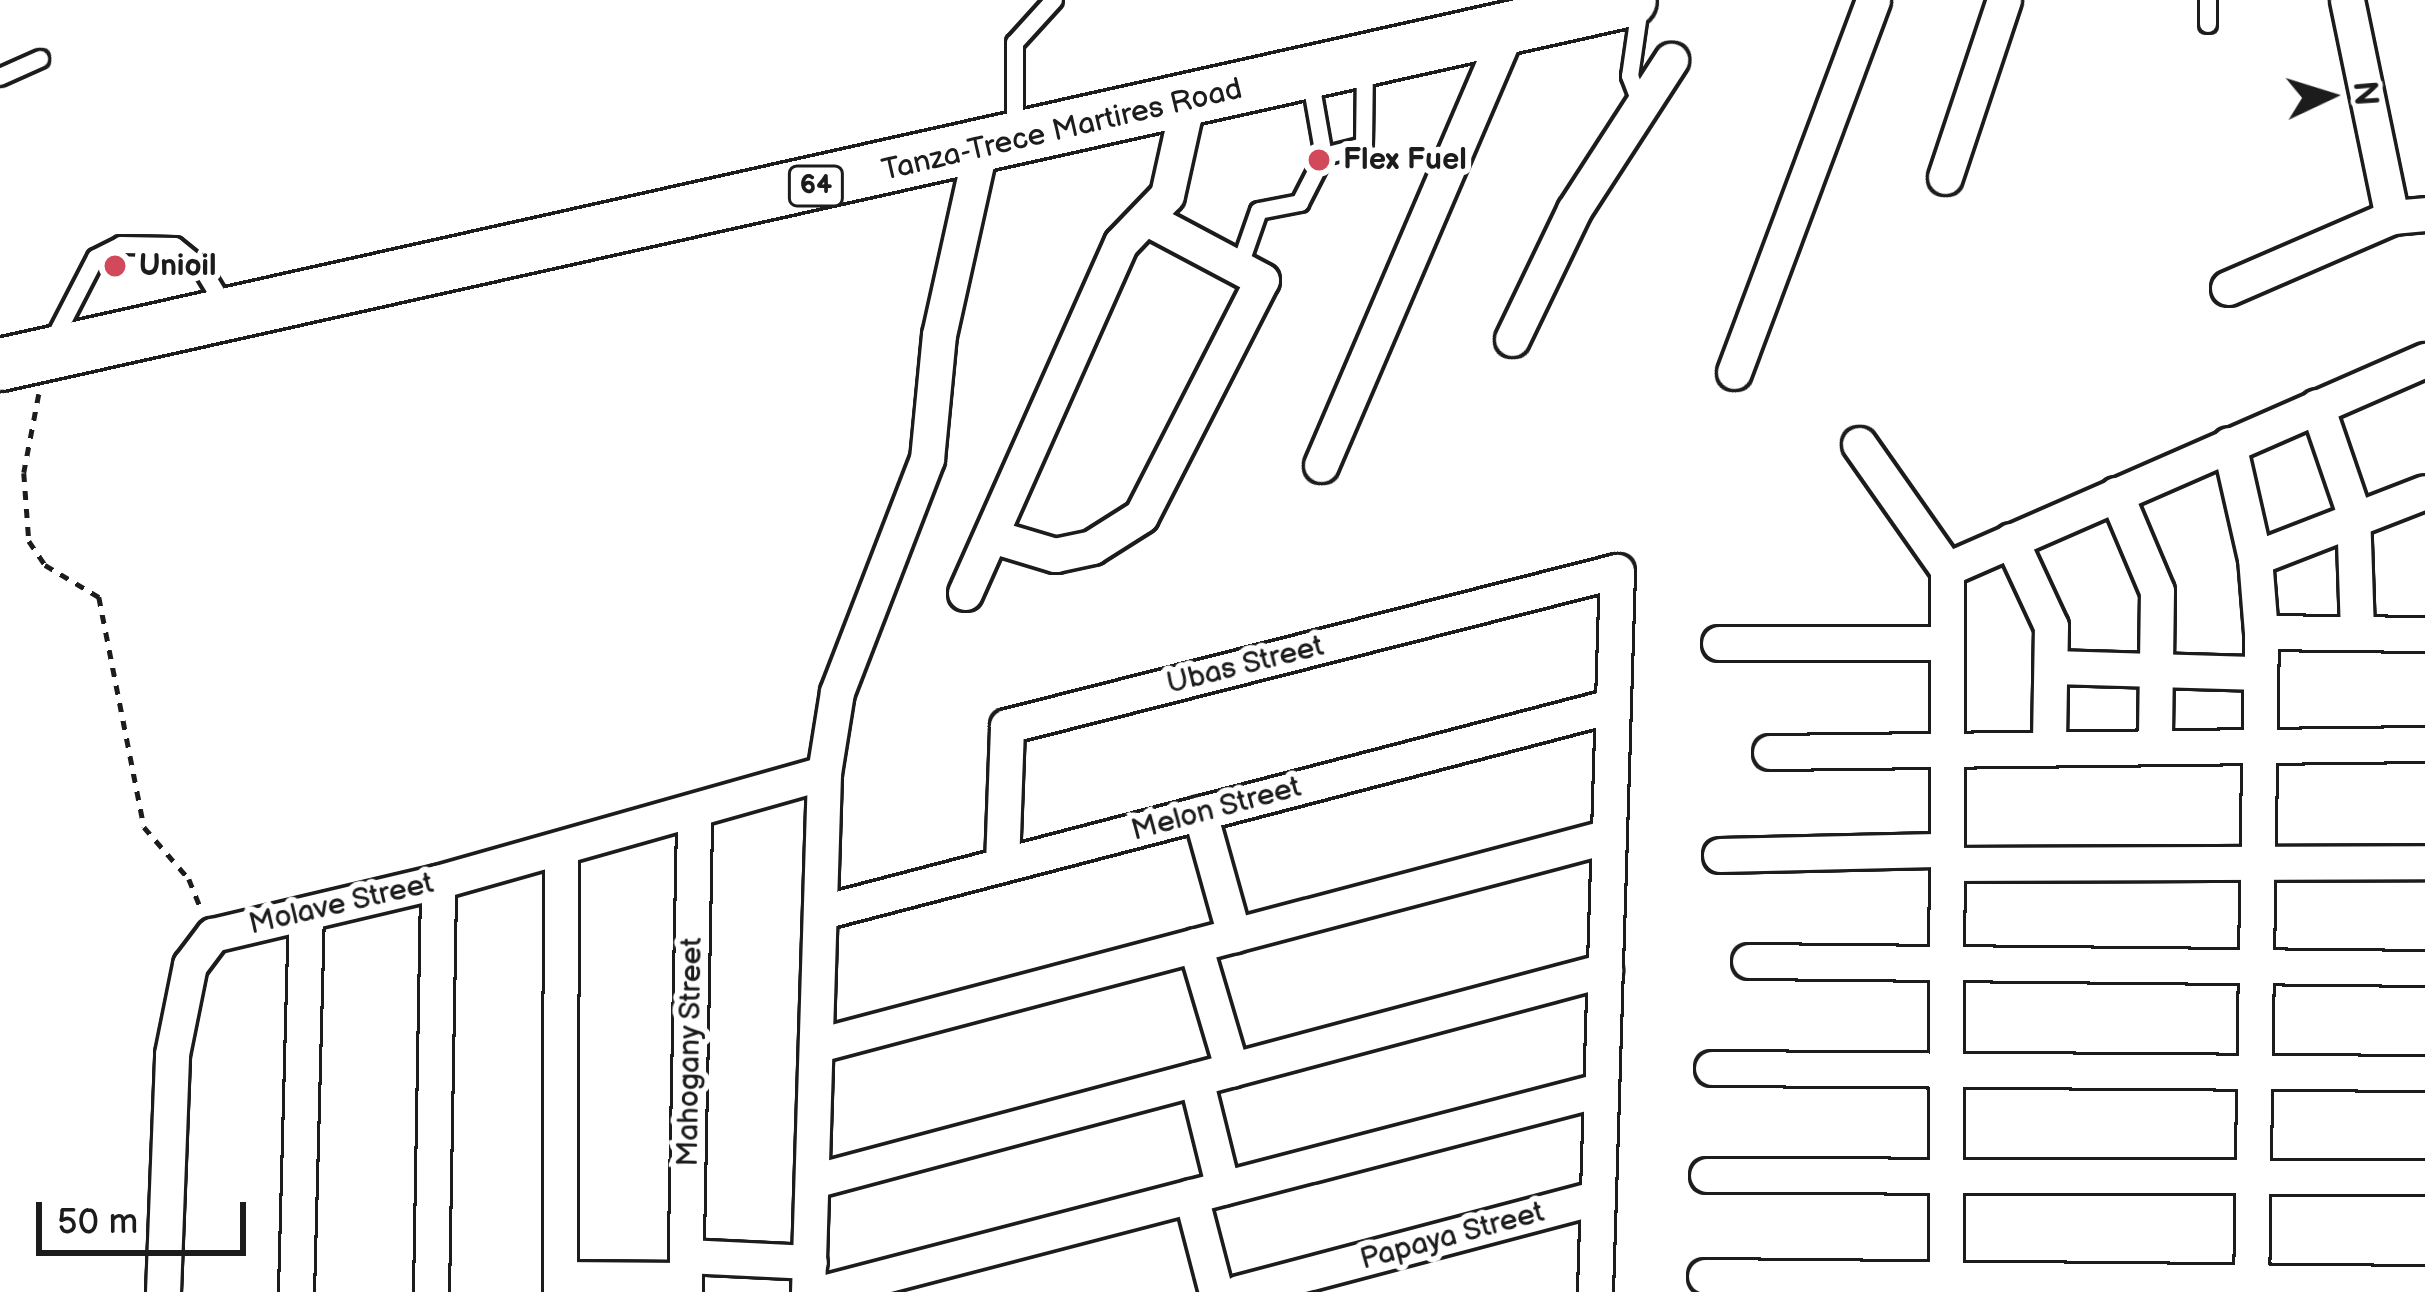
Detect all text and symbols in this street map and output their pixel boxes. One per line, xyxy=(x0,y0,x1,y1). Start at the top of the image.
north arrow xyxy=(2269,36,2389,156)
street label: Tanza-Trece Martires Road xyxy=(878,71,1246,189)
text: N xyxy=(2344,80,2386,107)
place label: Flex Fuel xyxy=(1343,142,1467,178)
marker: Flex Fuel xyxy=(1306,147,1332,173)
road number: 64 xyxy=(786,165,846,207)
place label: Unioil xyxy=(139,248,216,284)
marker: Unioil xyxy=(102,253,128,279)
street label: Ubas Street xyxy=(1162,628,1328,702)
street label: Melon Street xyxy=(1127,769,1305,849)
street label: Molave Street xyxy=(245,865,437,943)
street label: Mahogany Street xyxy=(670,936,710,1168)
scale bar xyxy=(42,1178,252,1252)
street label: Papaya Street xyxy=(1356,1194,1548,1278)
text: 50 m xyxy=(57,1201,138,1244)

